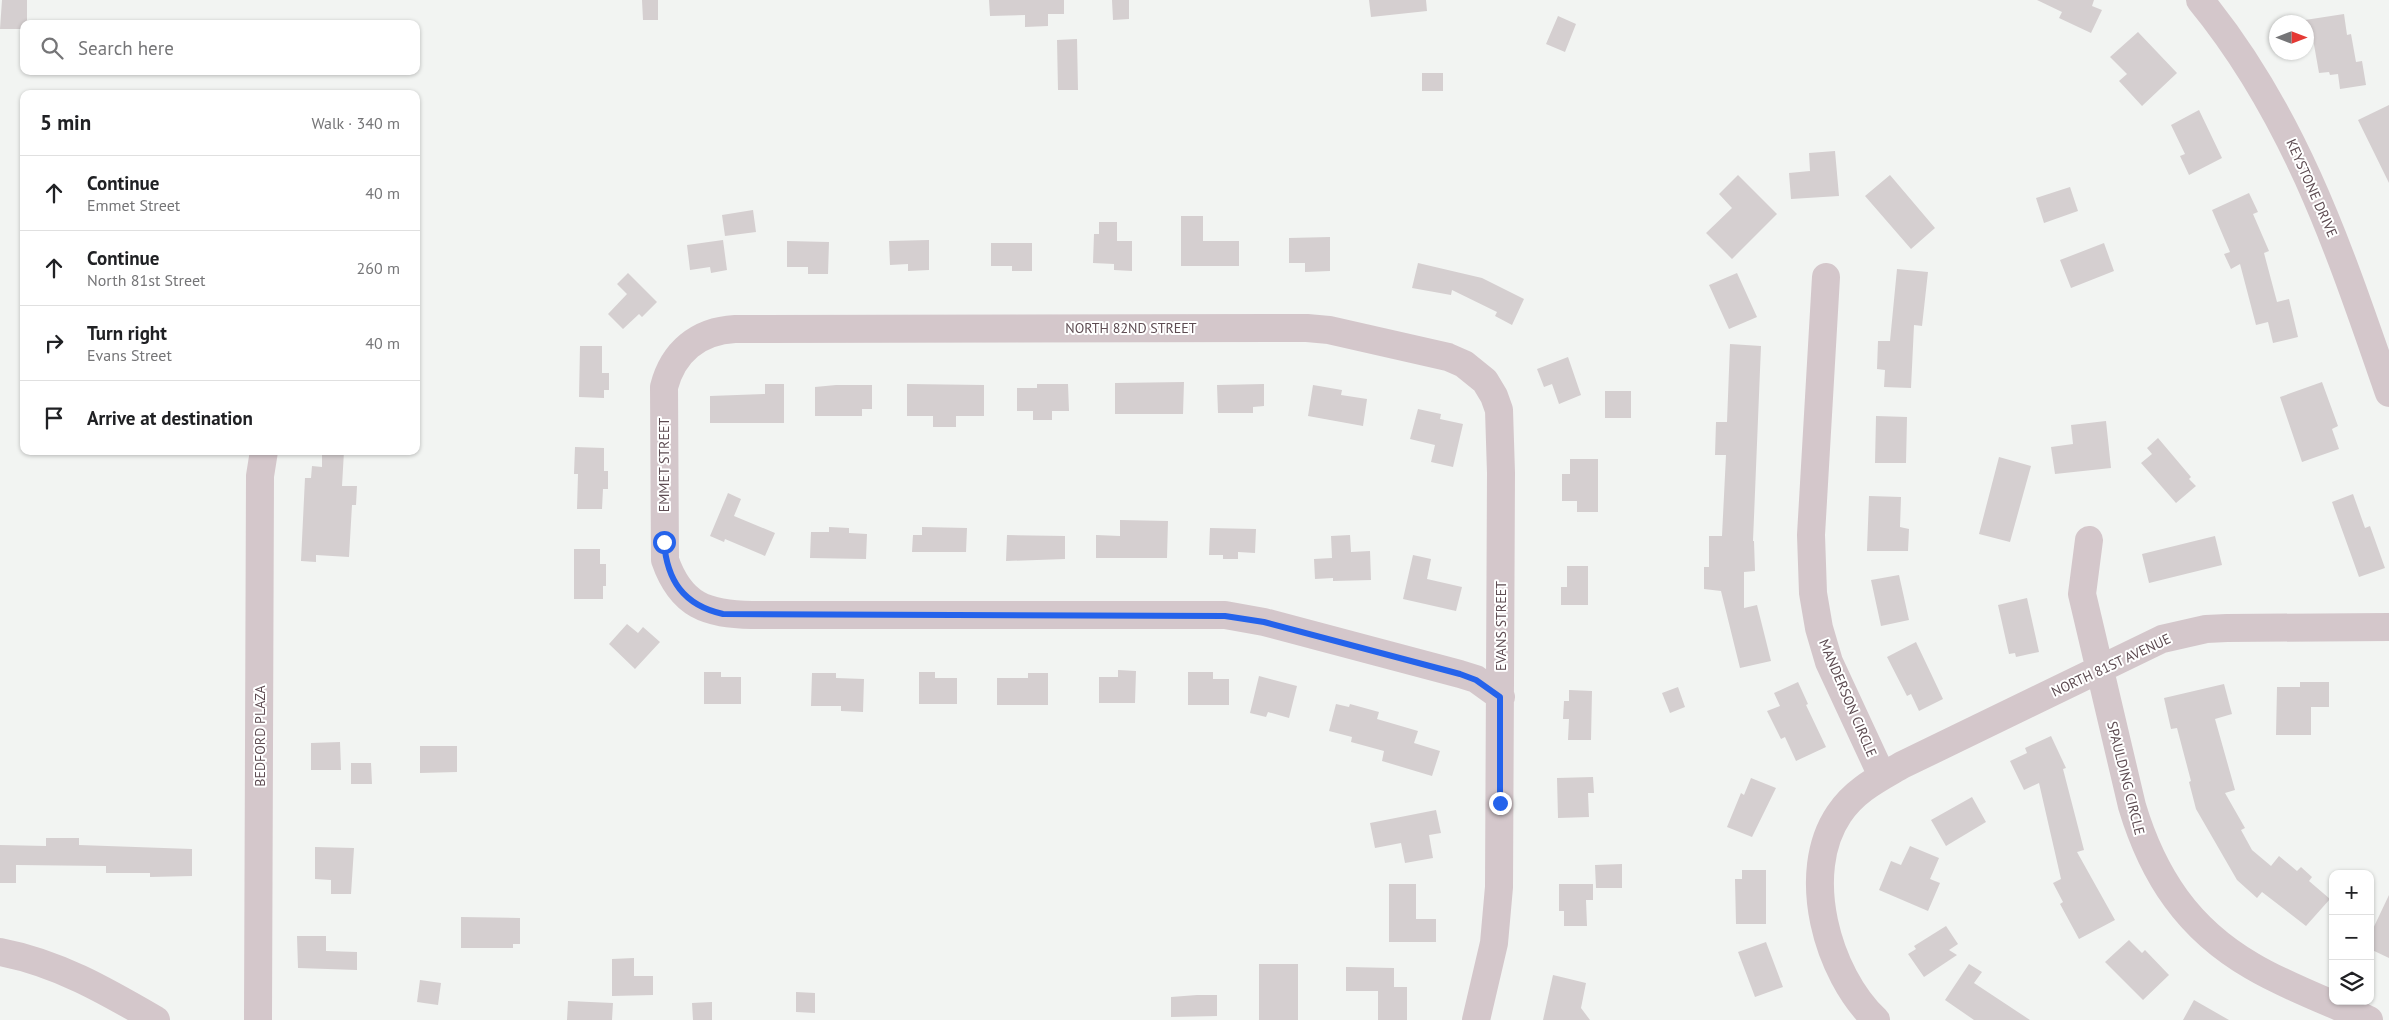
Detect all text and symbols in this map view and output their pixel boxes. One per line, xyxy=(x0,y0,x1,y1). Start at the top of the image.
north arrow xyxy=(2269,15,2314,60)
search box xyxy=(20,20,420,75)
icon: search xyxy=(38,34,66,62)
text: Search here xyxy=(78,36,174,60)
text: 5 min xyxy=(40,109,91,136)
text: Walk · 340 m xyxy=(311,113,400,133)
street label: KEYSTONE DRIVE xyxy=(2282,136,2342,240)
text: Continue xyxy=(87,171,159,195)
icon: ahead xyxy=(40,179,68,207)
text: 40 m xyxy=(365,183,400,203)
text: Emmet Street xyxy=(87,195,180,215)
text: Continue xyxy=(87,246,159,270)
icon: ahead xyxy=(40,254,68,282)
text: 260 m xyxy=(357,258,400,278)
text: North 81st Street xyxy=(87,270,205,290)
street label: NORTH 82ND STREET xyxy=(1065,319,1197,337)
text: Turn right xyxy=(87,321,167,345)
icon: right xyxy=(40,329,68,357)
text: 40 m xyxy=(365,333,400,353)
text: Evans Street xyxy=(87,345,172,365)
icon: arrive xyxy=(40,404,68,432)
text: Arrive at destination xyxy=(87,406,253,430)
street label: EMMET STREET xyxy=(655,418,673,512)
route start xyxy=(653,531,676,554)
street label: EVANS STREET xyxy=(1492,581,1510,671)
street label: NORTH 81ST AVENUE xyxy=(2048,629,2174,701)
street label: MANDERSON CIRCLE xyxy=(1815,636,1881,760)
street label: BEDFORD PLAZA xyxy=(251,684,269,787)
street label: SPAULDING CIRCLE xyxy=(2103,719,2149,837)
route end xyxy=(1489,792,1512,815)
map controls xyxy=(2329,870,2374,1005)
button: + xyxy=(2329,870,2374,915)
button: − xyxy=(2329,915,2374,960)
button: layers xyxy=(2329,960,2374,1005)

